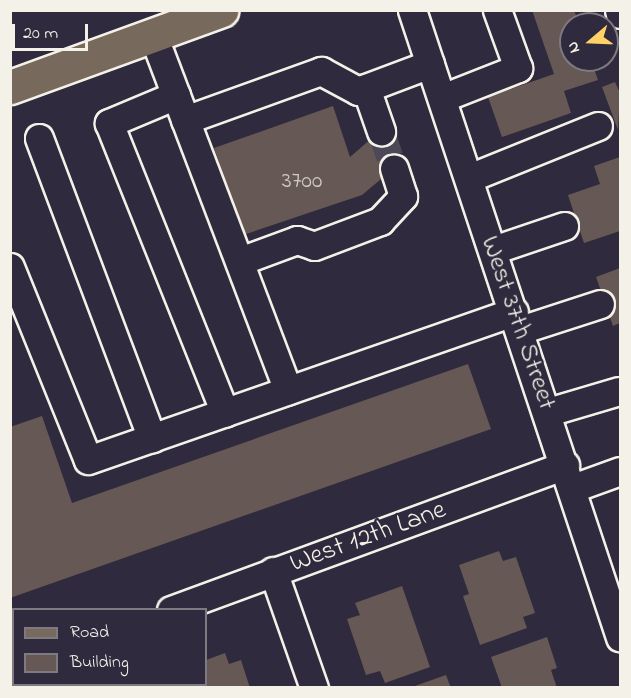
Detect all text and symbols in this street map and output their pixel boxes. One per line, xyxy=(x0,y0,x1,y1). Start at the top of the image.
scale bar xyxy=(15,12,92,50)
north arrow xyxy=(559,12,619,72)
text: 20 m xyxy=(23,21,58,47)
text: N xyxy=(561,38,587,56)
house number: 3700 xyxy=(282,168,322,196)
street label: West 37th Street xyxy=(473,232,563,414)
street label: West 12th Lane xyxy=(286,494,450,580)
legend xyxy=(12,608,207,686)
text: Road xyxy=(70,620,109,646)
text: Building xyxy=(70,650,129,676)

